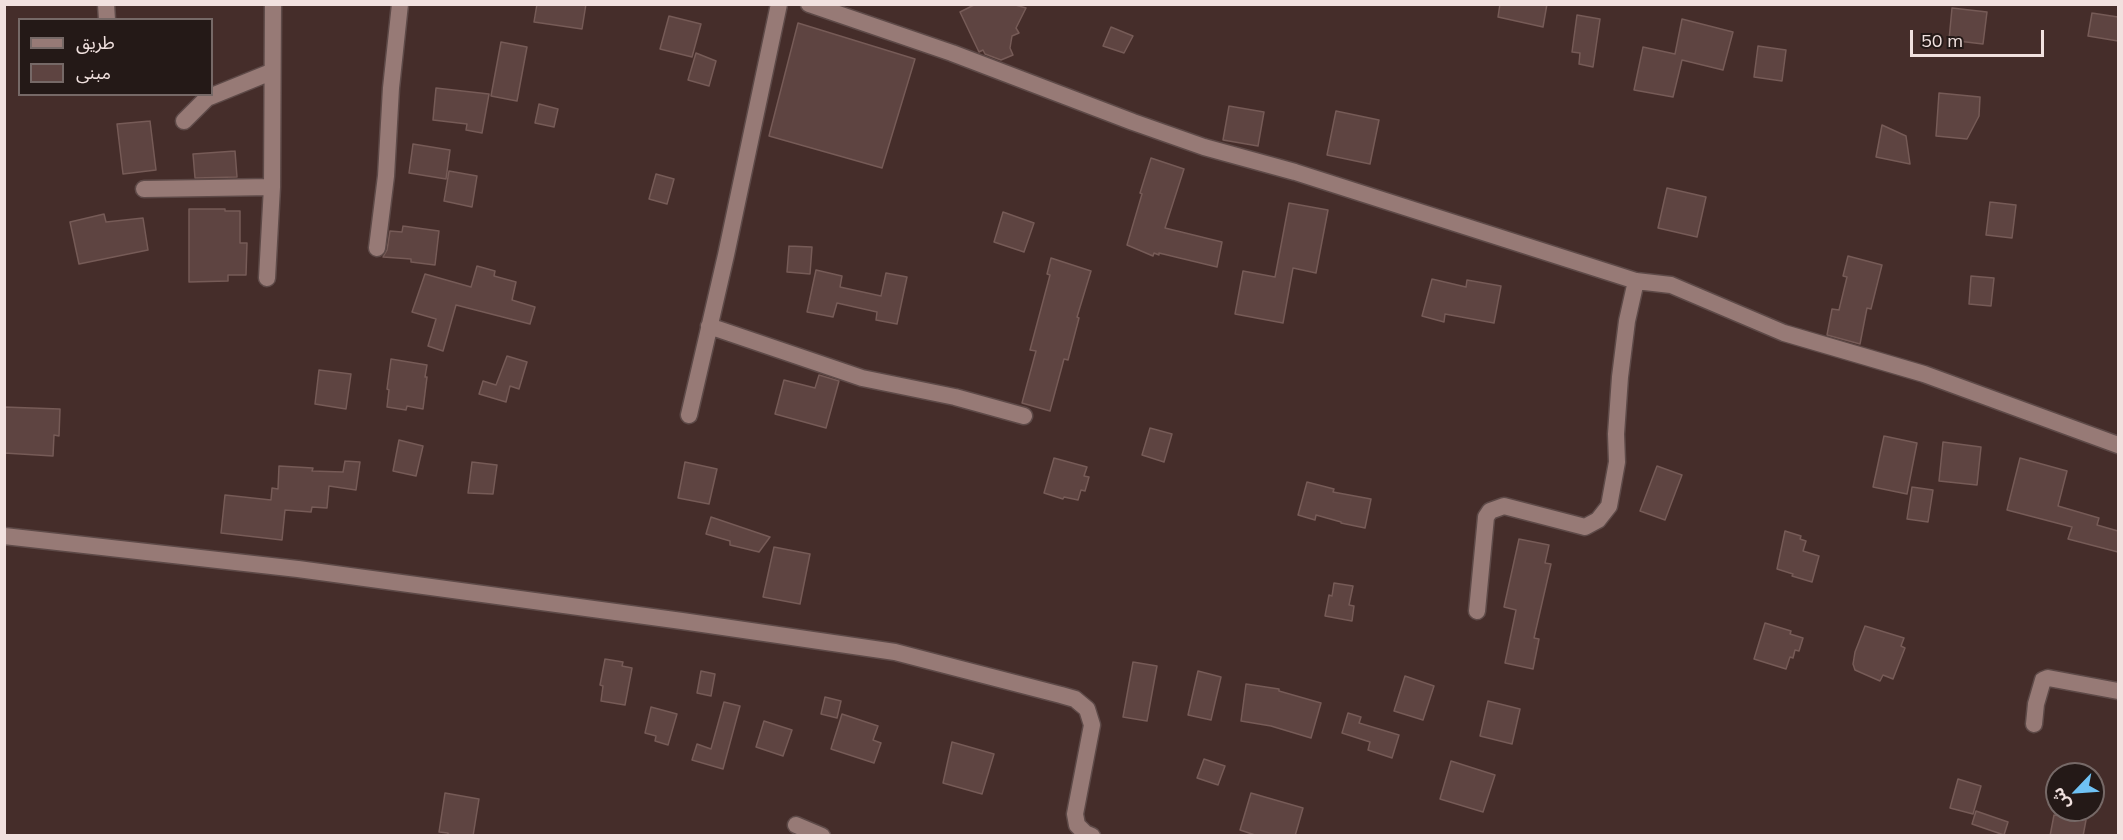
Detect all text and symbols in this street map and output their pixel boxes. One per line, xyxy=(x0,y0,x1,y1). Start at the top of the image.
legend xyxy=(18,18,213,96)
scale bar xyxy=(1913,18,2046,56)
text: 50 m xyxy=(1921,29,1963,52)
text: طريق xyxy=(76,31,115,54)
text: مبنى xyxy=(76,61,111,84)
north arrow xyxy=(2045,762,2105,822)
text: ش xyxy=(2047,785,2074,813)

